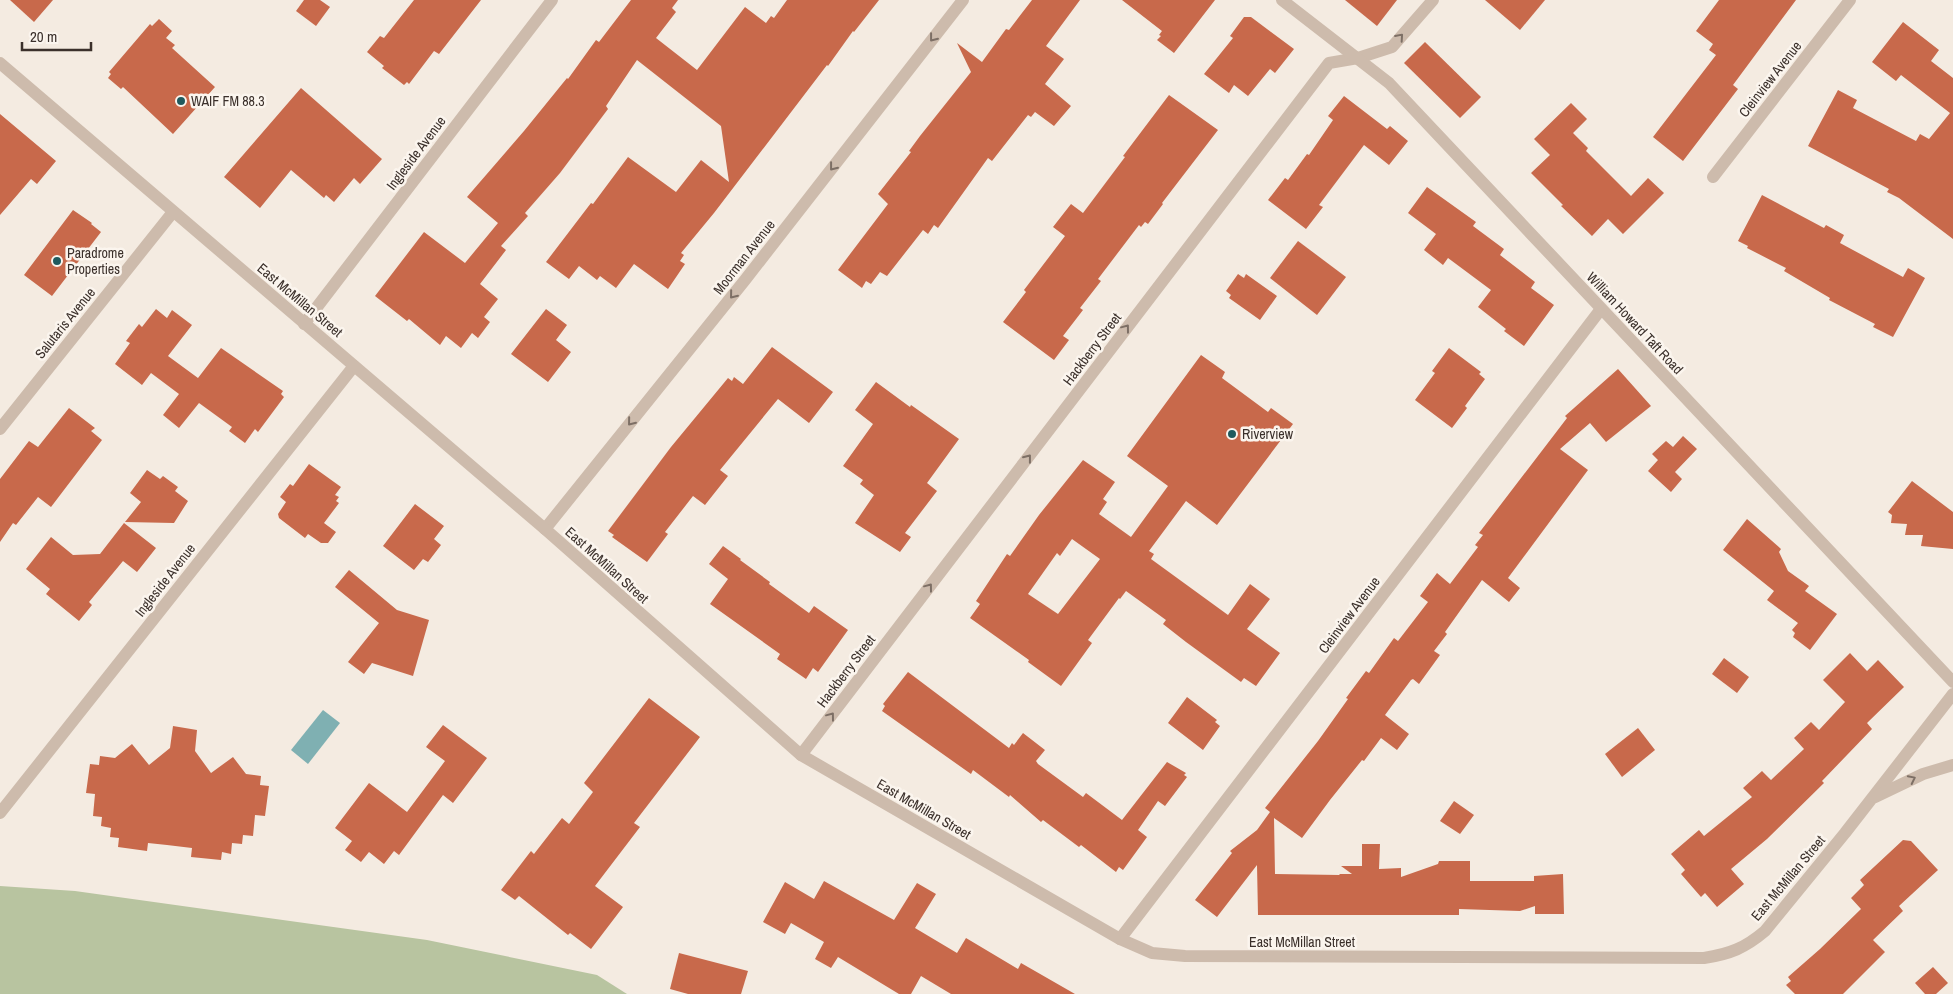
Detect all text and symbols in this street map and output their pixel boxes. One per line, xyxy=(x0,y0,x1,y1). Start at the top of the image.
scale bar xyxy=(22,20,91,52)
text: 20 m xyxy=(30,26,57,47)
one-way arrow xyxy=(929,33,938,42)
one-way arrow xyxy=(1395,34,1404,43)
street label: Cleinview Avenue xyxy=(1735,37,1805,121)
place label: WAIF FM 88.3 xyxy=(191,92,265,110)
marker: WAIF FM 88.3 xyxy=(175,95,187,107)
street label: Ingleside Avenue xyxy=(382,112,450,194)
one-way arrow xyxy=(830,161,839,171)
street label: Moorman Avenue xyxy=(709,216,779,298)
place label: Paradrome Properties xyxy=(67,244,124,278)
marker: Paradrome Properties xyxy=(51,255,63,267)
street label: East McMillan Street xyxy=(254,259,346,341)
street label: William Howard Taft Road xyxy=(1583,268,1687,378)
street label: Salutaris Avenue xyxy=(31,284,99,362)
one-way arrow xyxy=(731,289,739,298)
street label: Hackberry Street xyxy=(1059,309,1125,389)
one-way arrow xyxy=(1120,324,1129,334)
one-way arrow xyxy=(628,416,637,425)
place label: Riverview xyxy=(1242,425,1294,443)
marker: Riverview xyxy=(1226,428,1238,440)
one-way arrow xyxy=(1023,455,1031,464)
street label: East McMillan Street xyxy=(562,523,652,607)
street label: Ingleside Avenue xyxy=(131,540,199,620)
street label: Cleinview Avenue xyxy=(1314,573,1384,657)
one-way arrow xyxy=(924,584,932,593)
street label: Hackberry Street xyxy=(813,631,879,711)
one-way arrow xyxy=(825,712,834,722)
street label: East McMillan Street xyxy=(874,775,974,843)
one-way arrow xyxy=(1907,775,1916,785)
street label: East McMillan Street xyxy=(1747,832,1829,924)
street label: East McMillan Street xyxy=(1249,933,1355,951)

